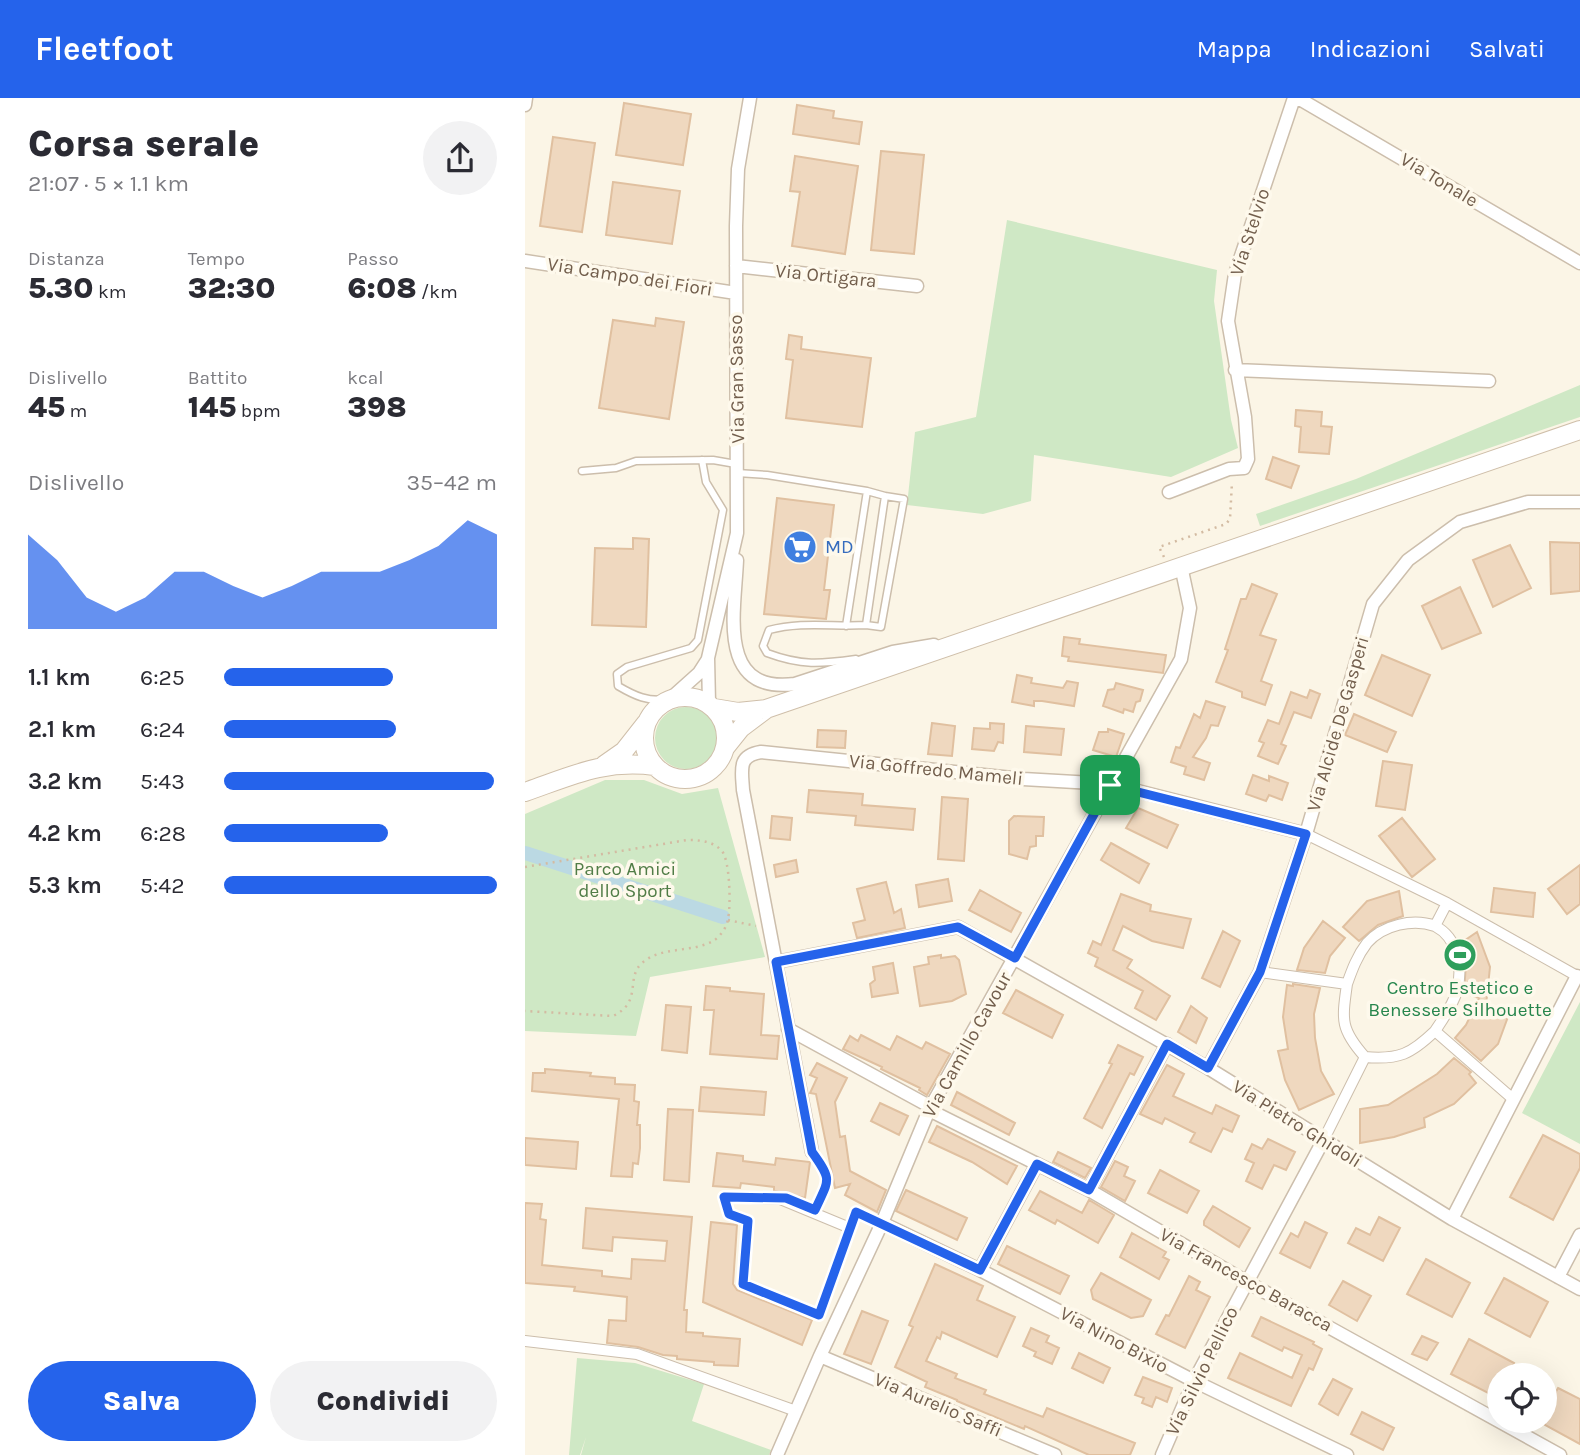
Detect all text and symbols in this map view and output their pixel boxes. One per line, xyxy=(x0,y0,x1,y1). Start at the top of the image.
text: Fleetfoot xyxy=(35,30,174,68)
text: Mappa xyxy=(1197,35,1272,63)
text: Indicazioni xyxy=(1310,35,1431,63)
text: Salvati xyxy=(1469,35,1545,63)
text: Corsa serale xyxy=(28,121,259,166)
button: share xyxy=(423,121,497,195)
street label: Via Tonale xyxy=(1396,148,1482,212)
text: 21:07 · 5 × 1.1 km xyxy=(28,170,189,197)
street label: Via Stelvio xyxy=(1226,186,1274,278)
text: Distanza xyxy=(28,248,105,270)
text: Tempo xyxy=(188,248,245,270)
text: Passo xyxy=(347,248,399,270)
street label: Via Campo dei Fiori xyxy=(546,253,714,301)
street label: Via Ortigara xyxy=(774,260,878,292)
text: 5.30 xyxy=(28,270,93,306)
text: 32:30 xyxy=(188,270,275,306)
text: 6:08 xyxy=(347,270,417,306)
text: km xyxy=(93,281,126,303)
text: /km xyxy=(417,281,458,303)
street label: Via Gran Sasso xyxy=(725,314,749,444)
text: Dislivello xyxy=(28,367,108,389)
text: Battito xyxy=(188,367,247,389)
text: kcal xyxy=(347,367,384,389)
text: 45 xyxy=(28,389,65,425)
text: 145 xyxy=(188,389,236,425)
text: 398 xyxy=(347,389,407,425)
text: m xyxy=(65,400,87,422)
text: bpm xyxy=(236,400,281,422)
text: Dislivello xyxy=(28,469,124,496)
text: 35–42 m xyxy=(406,469,497,496)
supermarket icon: MD xyxy=(781,528,819,566)
place label: MD xyxy=(825,536,854,558)
street label: Via Alcide De Gasperi xyxy=(1302,634,1374,814)
text: 1.1 km xyxy=(28,664,91,691)
text: 6:25 xyxy=(140,664,185,691)
text: 2.1 km xyxy=(28,716,96,743)
text: 6:24 xyxy=(140,716,185,743)
street label: Via Goffredo Mameli xyxy=(848,750,1024,790)
pin xyxy=(1080,755,1140,815)
icon: arrive xyxy=(1091,766,1129,804)
text: 3.2 km xyxy=(28,768,102,795)
text: 5:43 xyxy=(140,768,185,795)
text: 4.2 km xyxy=(28,820,102,847)
text: 6:28 xyxy=(140,820,186,847)
park label: Parco Amici dello Sport xyxy=(574,858,676,902)
text: 5.3 km xyxy=(28,872,102,899)
text: 5:42 xyxy=(140,872,184,899)
sports icon: Centro Estetico e Benessere Silhouette xyxy=(1441,936,1479,974)
street label: Via Camillo Cavour xyxy=(918,968,1016,1122)
place label: Centro Estetico e Benessere Silhouette xyxy=(1368,977,1552,1021)
street label: Via Pietro Ghidoli xyxy=(1228,1075,1366,1173)
street label: Via Francesco Baracca xyxy=(1156,1223,1336,1337)
street label: Via Nino Bixio xyxy=(1056,1302,1172,1378)
street label: Via Silvio Pellico xyxy=(1161,1303,1243,1439)
button: Salva xyxy=(28,1361,256,1441)
button: Condividi xyxy=(270,1361,497,1441)
map controls xyxy=(1487,1363,1557,1433)
button: locate xyxy=(1487,1363,1557,1433)
street label: Via Aurelio Saffi xyxy=(871,1368,1005,1442)

